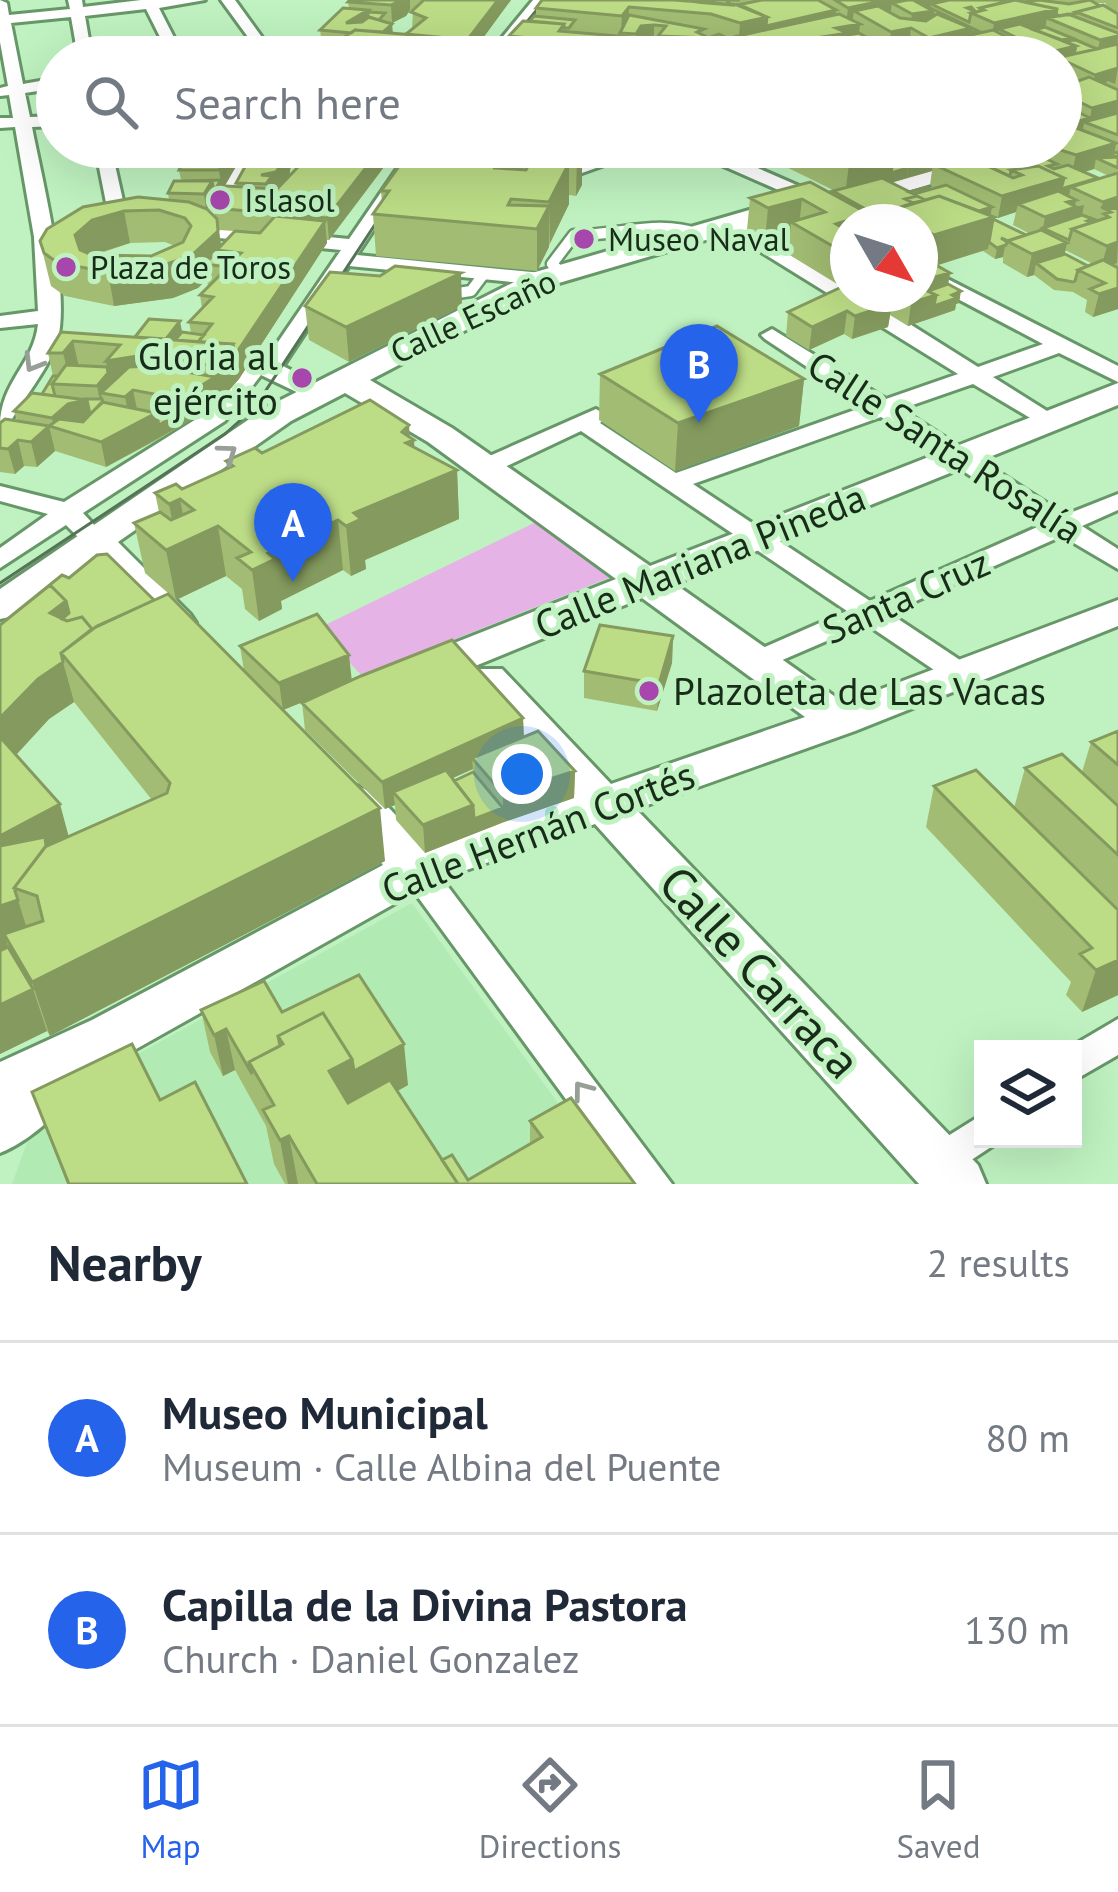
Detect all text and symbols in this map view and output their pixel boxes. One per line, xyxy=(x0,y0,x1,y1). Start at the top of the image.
search box xyxy=(36,36,1082,168)
icon: search xyxy=(78,69,144,135)
text: Search here xyxy=(174,73,401,131)
place label: Islasol xyxy=(244,178,335,221)
marker: Islasol xyxy=(207,187,233,213)
north arrow xyxy=(830,204,938,312)
place label: Museo Naval xyxy=(608,217,790,260)
marker: Museo Naval xyxy=(571,226,597,252)
place label: Plaza de Toros xyxy=(90,245,291,288)
marker: Plaza de Toros xyxy=(53,254,79,280)
street label: Calle Escaño xyxy=(383,258,563,373)
pin: B xyxy=(660,324,738,423)
place label: Gloria al ejército xyxy=(138,330,279,426)
street label: Calle Santa Rosalía xyxy=(798,339,1092,554)
one-way arrow xyxy=(25,350,47,372)
marker: Gloria al ejército xyxy=(289,365,315,391)
one-way arrow xyxy=(215,445,237,467)
street label: Calle Mariana Pineda xyxy=(527,471,873,650)
pin: A xyxy=(254,483,332,582)
street label: Santa Cruz xyxy=(814,536,997,655)
place label: Plazoleta de Las Vacas xyxy=(673,665,1046,716)
marker: Plazoleta de Las Vacas xyxy=(636,678,662,704)
your location xyxy=(492,744,552,804)
street label: Calle Hernán Cortés xyxy=(374,748,701,915)
street label: Calle Carraca xyxy=(647,852,875,1090)
map controls xyxy=(974,1040,1082,1148)
button: layers xyxy=(974,1040,1082,1148)
one-way arrow xyxy=(574,1082,596,1104)
text: Nearby xyxy=(48,1229,202,1295)
text: 2 results xyxy=(927,1237,1070,1288)
text: Museo Municipal xyxy=(162,1383,488,1441)
text: A xyxy=(75,1412,99,1463)
text: 80 m xyxy=(985,1412,1070,1463)
text: Museum · Calle Albina del Puente xyxy=(162,1441,721,1492)
text: Capilla de la Divina Pastora xyxy=(162,1575,688,1633)
text: B xyxy=(75,1604,99,1655)
text: 130 m xyxy=(964,1604,1070,1655)
text: Church · Daniel Gonzalez xyxy=(162,1633,579,1684)
tab: Map xyxy=(138,1752,204,1867)
tab: Directions xyxy=(479,1752,621,1867)
tab: Saved xyxy=(896,1752,980,1867)

